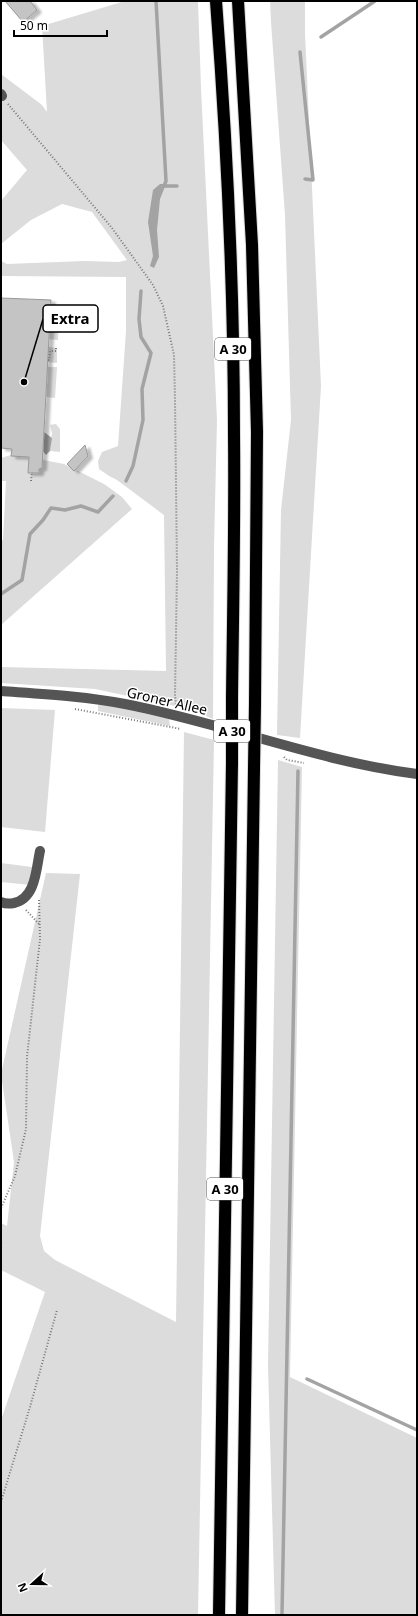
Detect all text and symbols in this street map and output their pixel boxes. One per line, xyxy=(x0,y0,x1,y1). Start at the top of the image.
scale bar xyxy=(14,12,107,38)
text: 50 m xyxy=(20,17,48,34)
callout: Extra xyxy=(43,305,98,332)
text: Extra xyxy=(51,308,89,328)
road number: A 30 xyxy=(215,338,251,360)
street label: Groner Allee xyxy=(125,682,209,719)
road number: A 30 xyxy=(214,720,250,742)
road number: A 30 xyxy=(207,1178,243,1200)
north arrow xyxy=(12,1564,52,1604)
text: N xyxy=(14,1581,31,1595)

